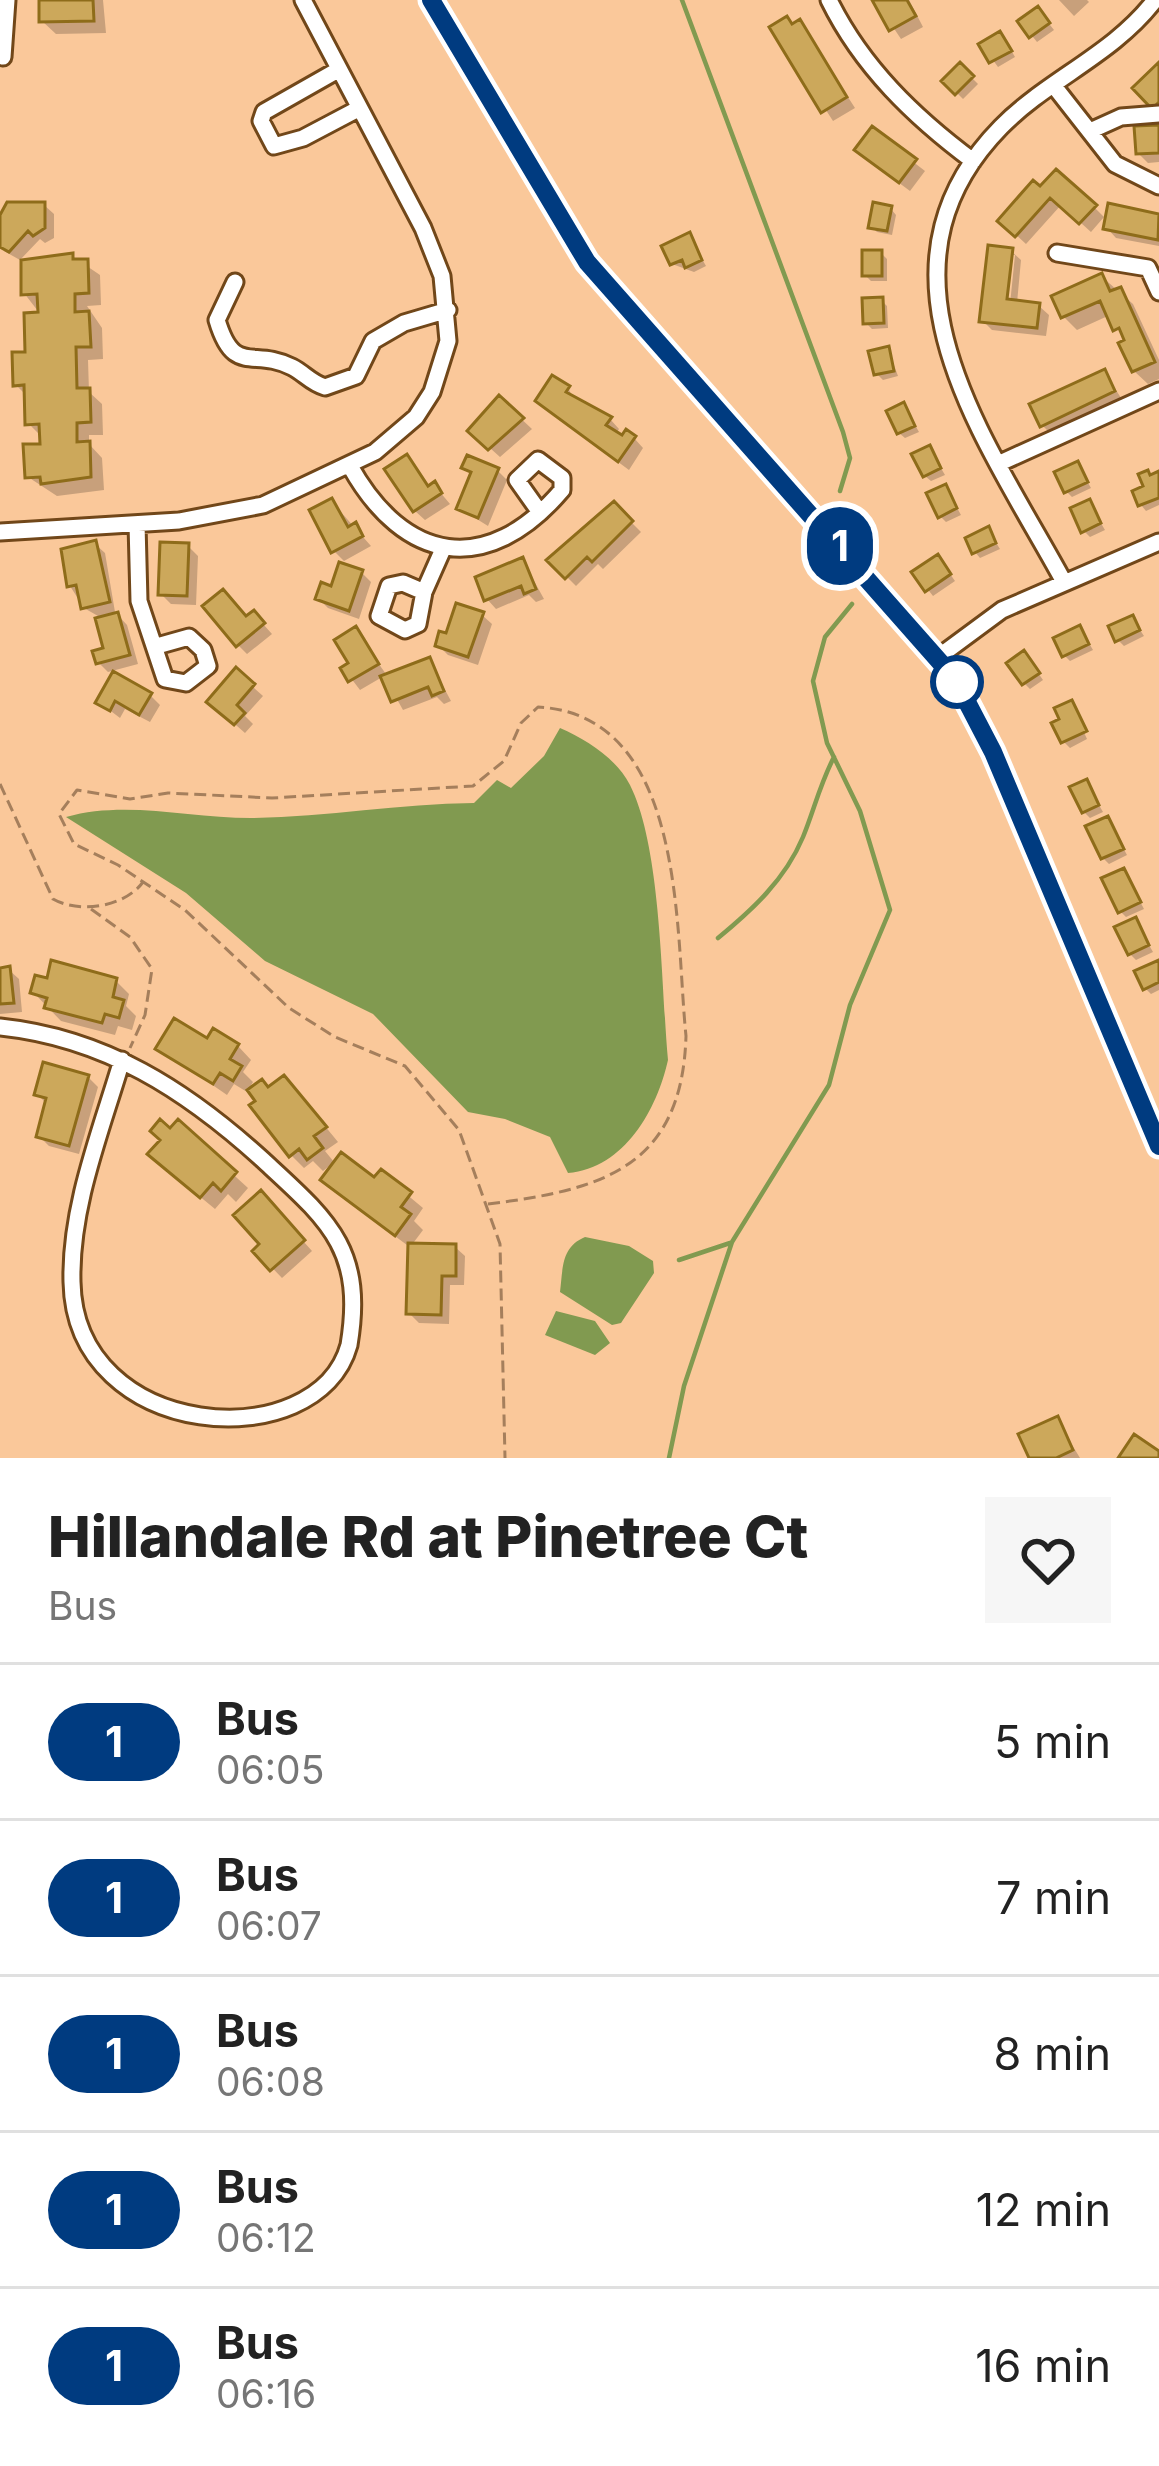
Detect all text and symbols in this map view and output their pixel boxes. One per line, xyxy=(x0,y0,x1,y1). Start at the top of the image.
line badge: 1 xyxy=(801,507,879,585)
text: 1 xyxy=(831,520,849,571)
unlabelled marker xyxy=(932,657,982,707)
button: heart xyxy=(985,1497,1111,1623)
text: Hillandale Rd at Pinetree Ct xyxy=(48,1502,808,1571)
text: Bus xyxy=(48,1582,117,1629)
text: Bus xyxy=(216,1691,299,1746)
text: 5 min xyxy=(994,1714,1111,1769)
text: 1 xyxy=(105,1716,123,1767)
text: 06:05 xyxy=(216,1746,324,1793)
text: Bus xyxy=(216,1847,299,1902)
text: 7 min xyxy=(996,1870,1111,1925)
text: 1 xyxy=(105,1872,123,1923)
text: 06:07 xyxy=(216,1902,322,1949)
text: Bus xyxy=(216,2003,299,2058)
text: 8 min xyxy=(994,2026,1111,2081)
text: 1 xyxy=(105,2028,123,2079)
text: 06:08 xyxy=(216,2058,325,2105)
text: Bus xyxy=(216,2159,299,2214)
text: 12 min xyxy=(976,2182,1111,2237)
text: 1 xyxy=(105,2184,123,2235)
text: 06:12 xyxy=(216,2214,316,2261)
text: Bus xyxy=(216,2315,299,2370)
text: 16 min xyxy=(975,2338,1111,2393)
text: 1 xyxy=(105,2340,123,2391)
text: 06:16 xyxy=(216,2370,316,2417)

